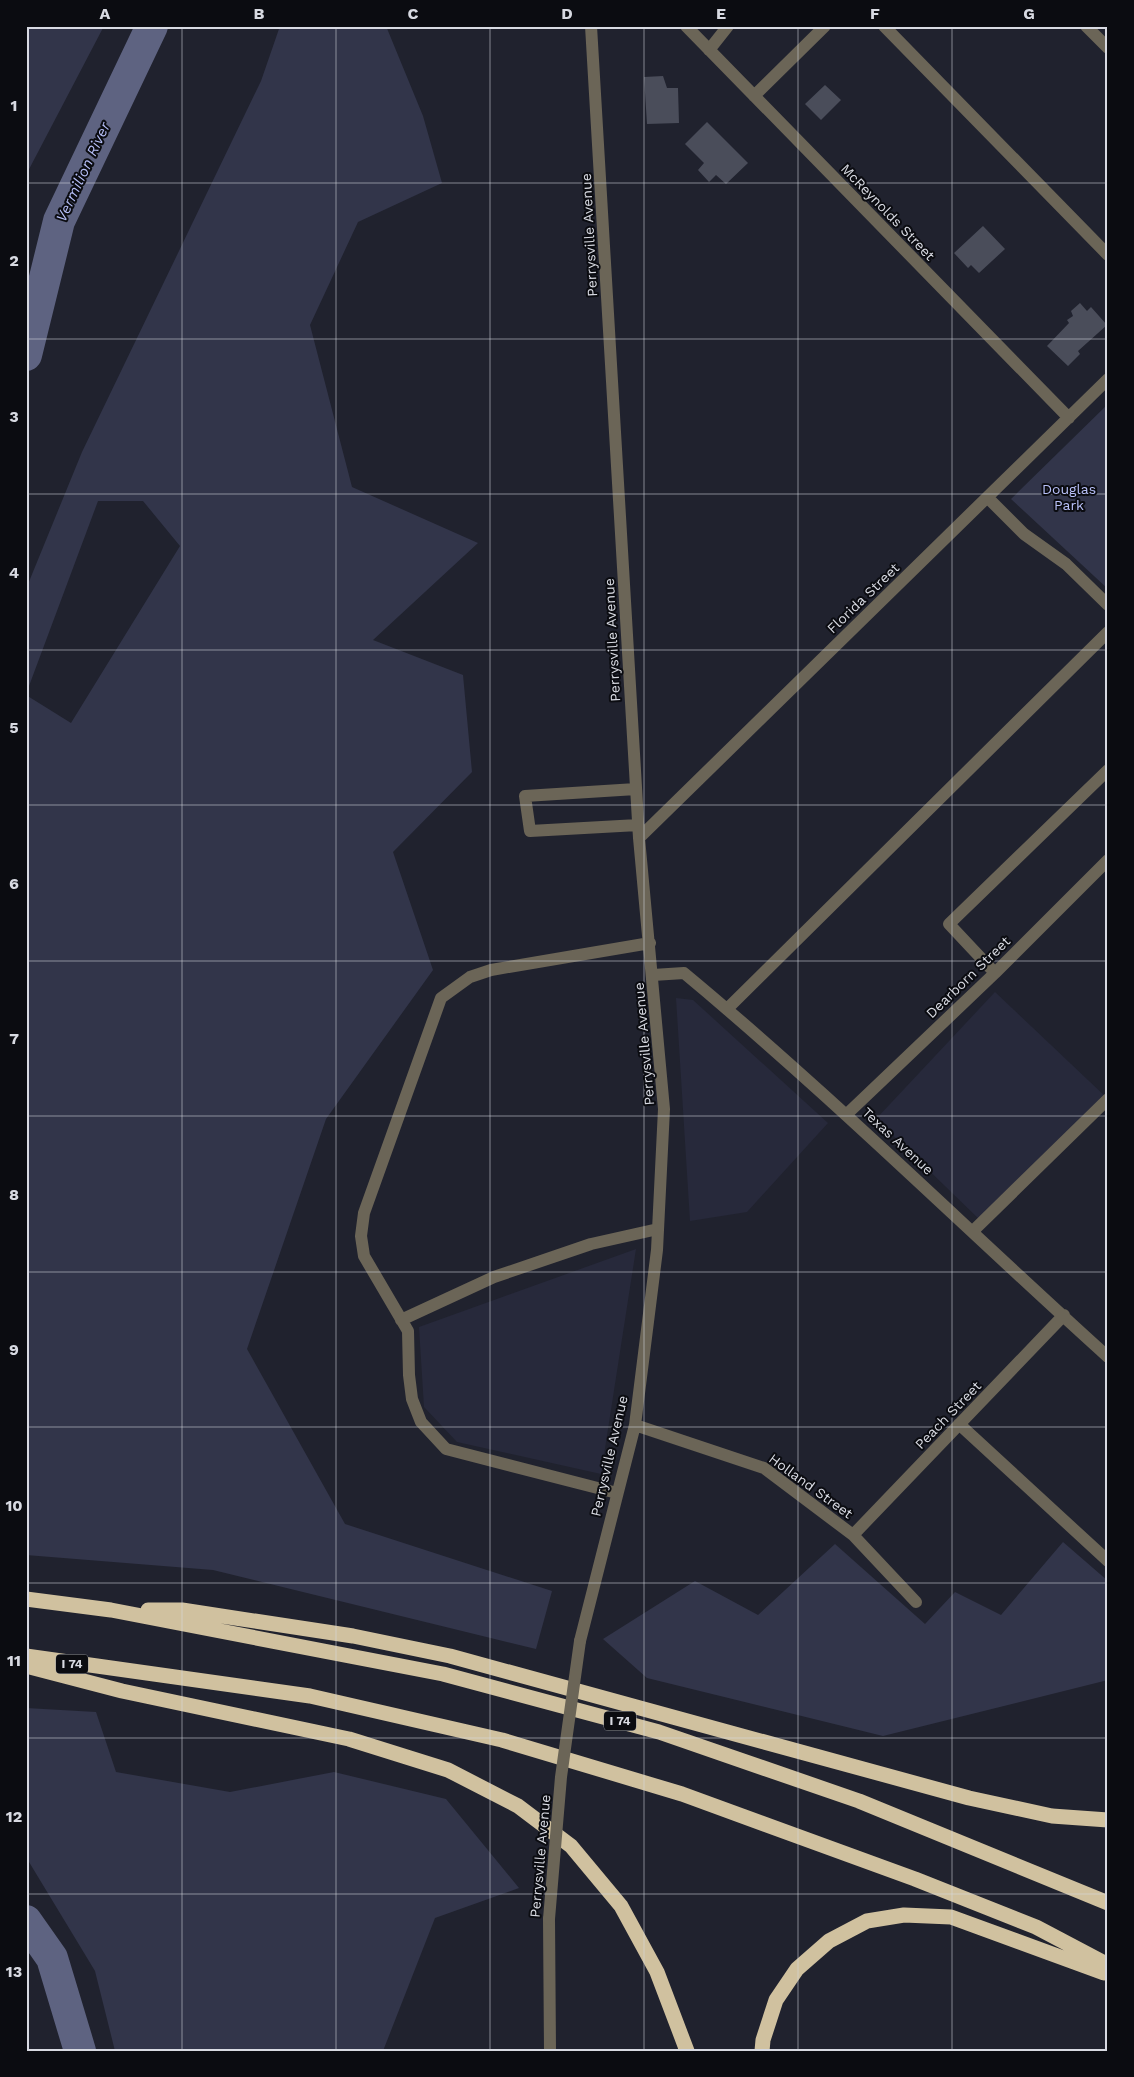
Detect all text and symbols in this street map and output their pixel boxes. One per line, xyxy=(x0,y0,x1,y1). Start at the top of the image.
text: A xyxy=(100,4,111,23)
text: B xyxy=(254,4,265,23)
text: C xyxy=(408,4,419,23)
text: D xyxy=(561,4,573,23)
text: E xyxy=(716,4,726,23)
text: F xyxy=(870,4,880,23)
text: G xyxy=(1023,4,1035,23)
text: 1 xyxy=(11,96,17,115)
water label: Vermilion River xyxy=(52,118,114,225)
street label: McReynolds Street xyxy=(838,160,938,264)
street label: Perrysville Avenue xyxy=(578,173,600,297)
text: 2 xyxy=(9,251,19,270)
text: 3 xyxy=(9,407,19,426)
park label: Douglas Park xyxy=(1042,481,1096,513)
street label: Florida Street xyxy=(824,560,902,636)
text: 4 xyxy=(9,563,19,582)
street label: Perrysville Avenue xyxy=(601,578,623,702)
text: 5 xyxy=(9,718,19,737)
text: 6 xyxy=(9,874,19,893)
street label: Dearborn Street xyxy=(923,933,1013,1021)
street label: Perrysville Avenue xyxy=(631,982,657,1106)
text: 7 xyxy=(9,1029,19,1048)
street label: Texas Avenue xyxy=(859,1104,937,1178)
text: 8 xyxy=(9,1185,19,1204)
text: 9 xyxy=(9,1340,19,1359)
street label: Peach Street xyxy=(912,1378,984,1452)
street label: Perrysville Avenue xyxy=(587,1394,631,1518)
street label: Holland Street xyxy=(766,1450,856,1522)
text: 10 xyxy=(5,1496,23,1515)
text: 11 xyxy=(7,1651,21,1670)
road number: I 74 xyxy=(56,1655,88,1674)
road number: I 74 xyxy=(604,1712,636,1730)
street label: Perrysville Avenue xyxy=(527,1794,553,1918)
text: 12 xyxy=(6,1807,22,1826)
text: 13 xyxy=(6,1962,22,1981)

